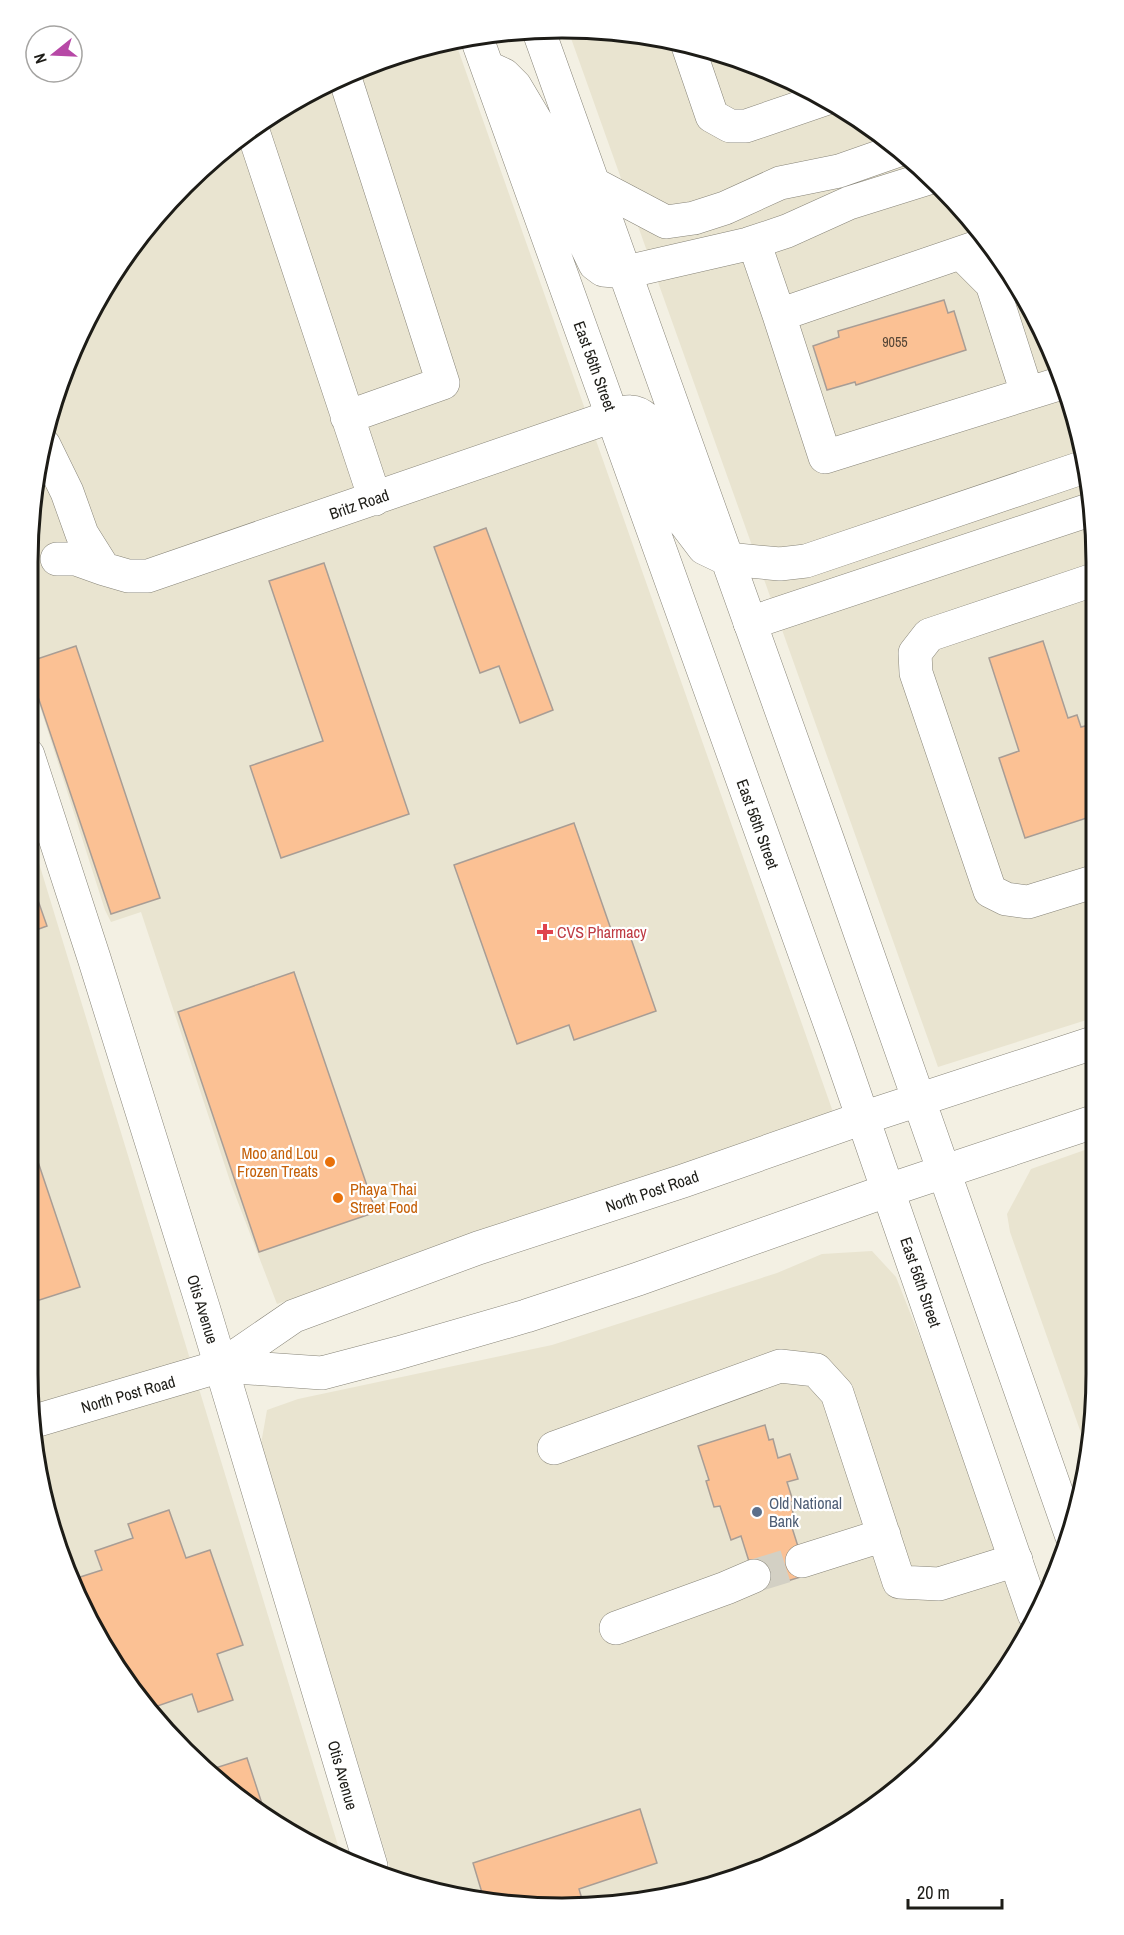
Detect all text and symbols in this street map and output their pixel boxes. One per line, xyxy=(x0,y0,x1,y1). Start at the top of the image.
north arrow xyxy=(24,24,84,84)
text: N xyxy=(28,51,52,67)
street label: East 56th Street xyxy=(569,318,622,414)
house number: 9055 xyxy=(882,333,908,351)
street label: Britz Road xyxy=(326,484,392,524)
street label: East 56th Street xyxy=(732,776,785,872)
place label: CVS Pharmacy xyxy=(557,921,647,943)
marker: CVS Pharmacy xyxy=(538,925,552,939)
place label: Moo and Lou Frozen Treats xyxy=(237,1142,318,1182)
marker: Moo and Lou Frozen Treats xyxy=(323,1155,337,1169)
street label: North Post Road xyxy=(603,1165,701,1217)
place label: Phaya Thai Street Food xyxy=(350,1178,418,1218)
marker: Phaya Thai Street Food xyxy=(331,1191,345,1205)
street label: East 56th Street xyxy=(895,1234,947,1330)
street label: Otis Avenue xyxy=(182,1272,224,1346)
street label: North Post Road xyxy=(78,1370,178,1418)
place label: Old National Bank xyxy=(769,1492,842,1532)
marker: Old National Bank xyxy=(750,1505,764,1519)
street label: Otis Avenue xyxy=(323,1738,363,1812)
scale bar xyxy=(908,1872,1002,1910)
text: 20 m xyxy=(917,1880,950,1905)

